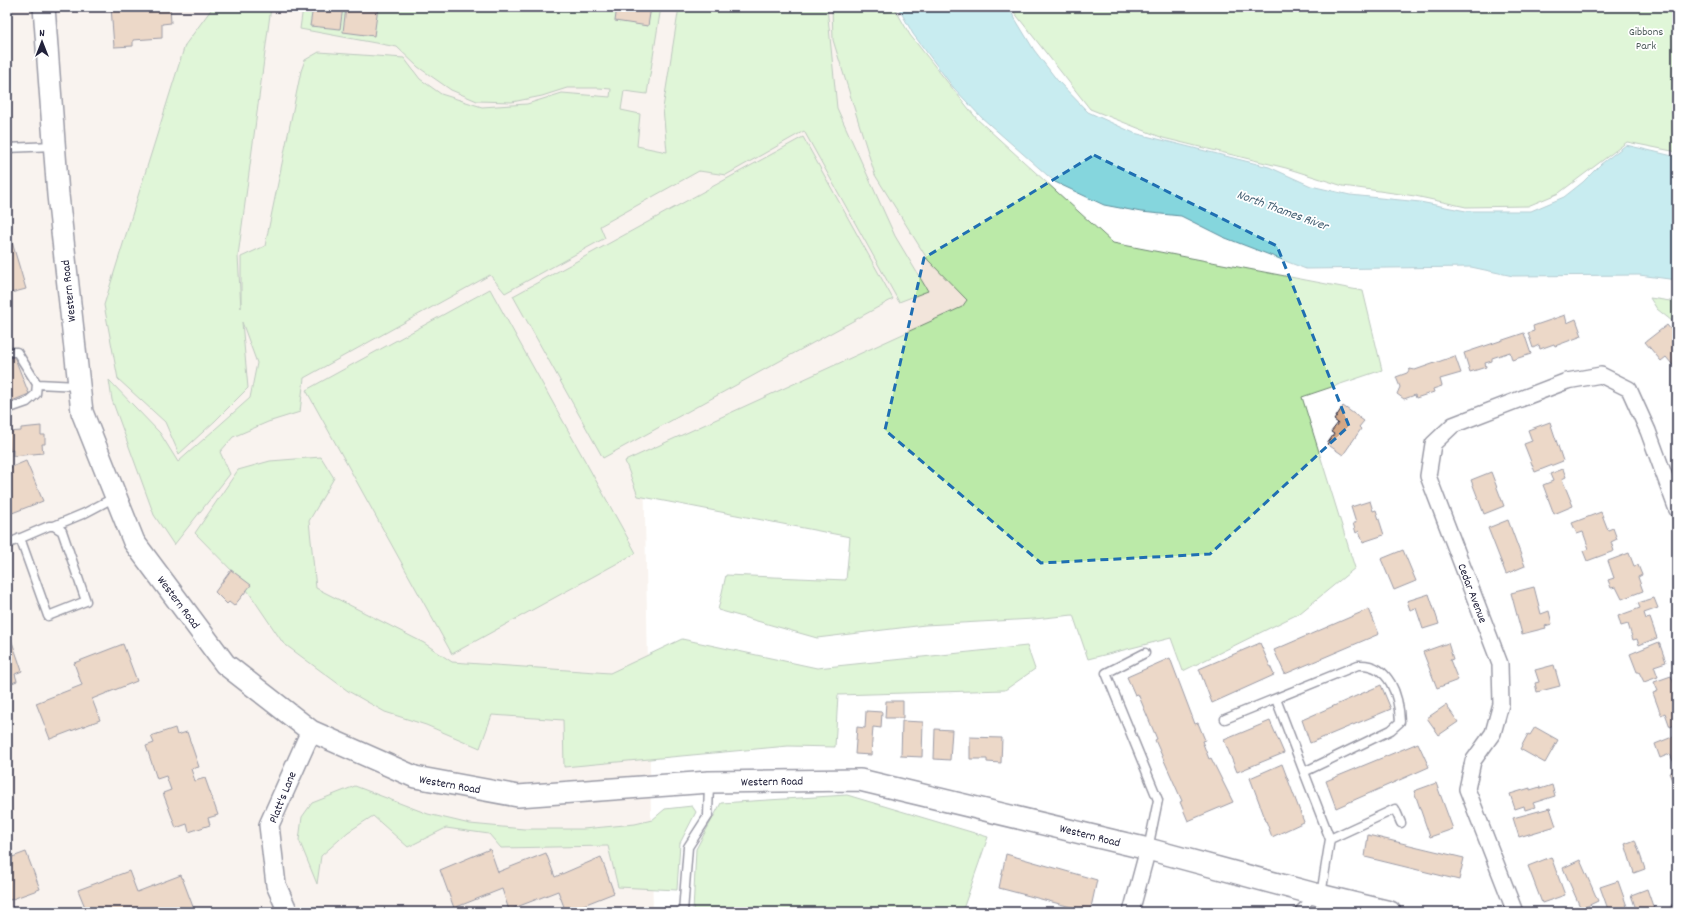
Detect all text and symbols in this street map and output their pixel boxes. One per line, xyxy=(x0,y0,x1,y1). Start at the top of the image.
north arrow xyxy=(22,22,62,62)
park label: Gibbons Park xyxy=(1629,24,1663,55)
text: N xyxy=(39,26,45,42)
water label: North Thames River xyxy=(1234,186,1332,237)
street label: Western Road xyxy=(58,259,81,323)
street label: Cedar Avenue xyxy=(1452,561,1491,626)
street label: Western Road xyxy=(152,573,203,633)
street label: Platt's Lane xyxy=(265,769,301,826)
street label: Western Road xyxy=(418,772,482,799)
street label: Western Road xyxy=(741,773,803,792)
street label: Western Road xyxy=(1057,821,1122,852)

